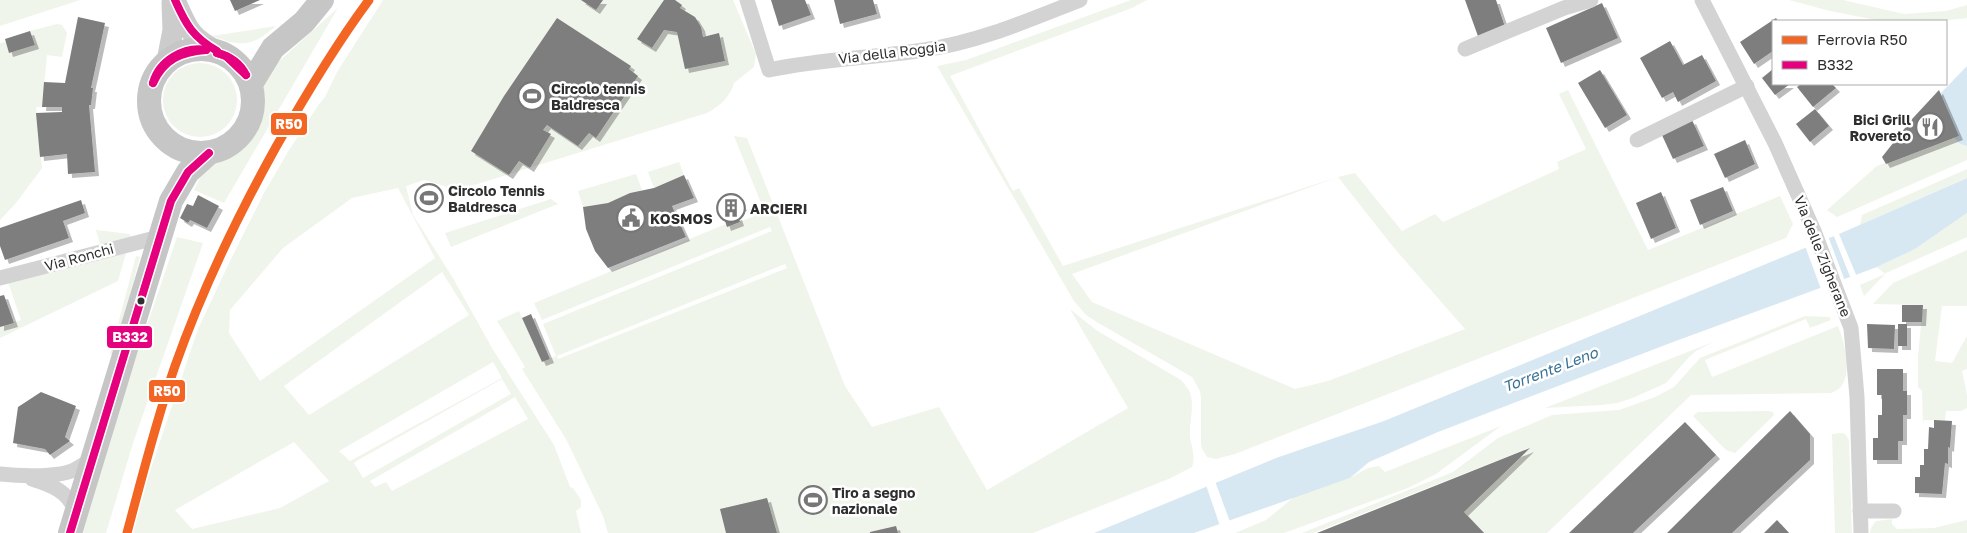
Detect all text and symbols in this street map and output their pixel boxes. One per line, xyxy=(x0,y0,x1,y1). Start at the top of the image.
legend xyxy=(1772,20,1947,85)
text: Ferrovia R50 xyxy=(1817,30,1908,48)
street label: Via della Roggia xyxy=(837,37,947,67)
text: B332 xyxy=(1817,55,1853,73)
place label: Circolo tennis Baldresca xyxy=(551,80,646,113)
sports icon: Circolo tennis Baldresca xyxy=(517,81,547,111)
place label: Bici Grill Rovereto xyxy=(1850,111,1911,144)
line badge: R50 xyxy=(270,112,308,136)
restaurant icon: Bici Grill Rovereto xyxy=(1915,112,1945,142)
text: R50 xyxy=(275,115,303,132)
place label: Circolo Tennis Baldresca xyxy=(448,182,545,215)
sports icon: Circolo Tennis Baldresca xyxy=(414,183,444,213)
building icon: ARCIERI xyxy=(716,193,746,223)
street label: Via delle Zigherane xyxy=(1791,193,1855,319)
place label: ARCIERI xyxy=(750,200,808,217)
public building icon: KOSMOS xyxy=(616,203,646,233)
place label: KOSMOS xyxy=(650,210,713,227)
street label: Via Ronchi xyxy=(43,240,115,274)
unlabelled marker xyxy=(136,296,146,306)
line badge: B332 xyxy=(106,325,153,349)
text: B332 xyxy=(112,328,148,345)
water label: Torrente Leno xyxy=(1500,342,1601,395)
line badge: R50 xyxy=(148,379,186,403)
text: R50 xyxy=(153,382,181,399)
place label: Tiro a segno nazionale xyxy=(832,484,915,517)
sports icon: Tiro a segno nazionale xyxy=(798,485,828,515)

